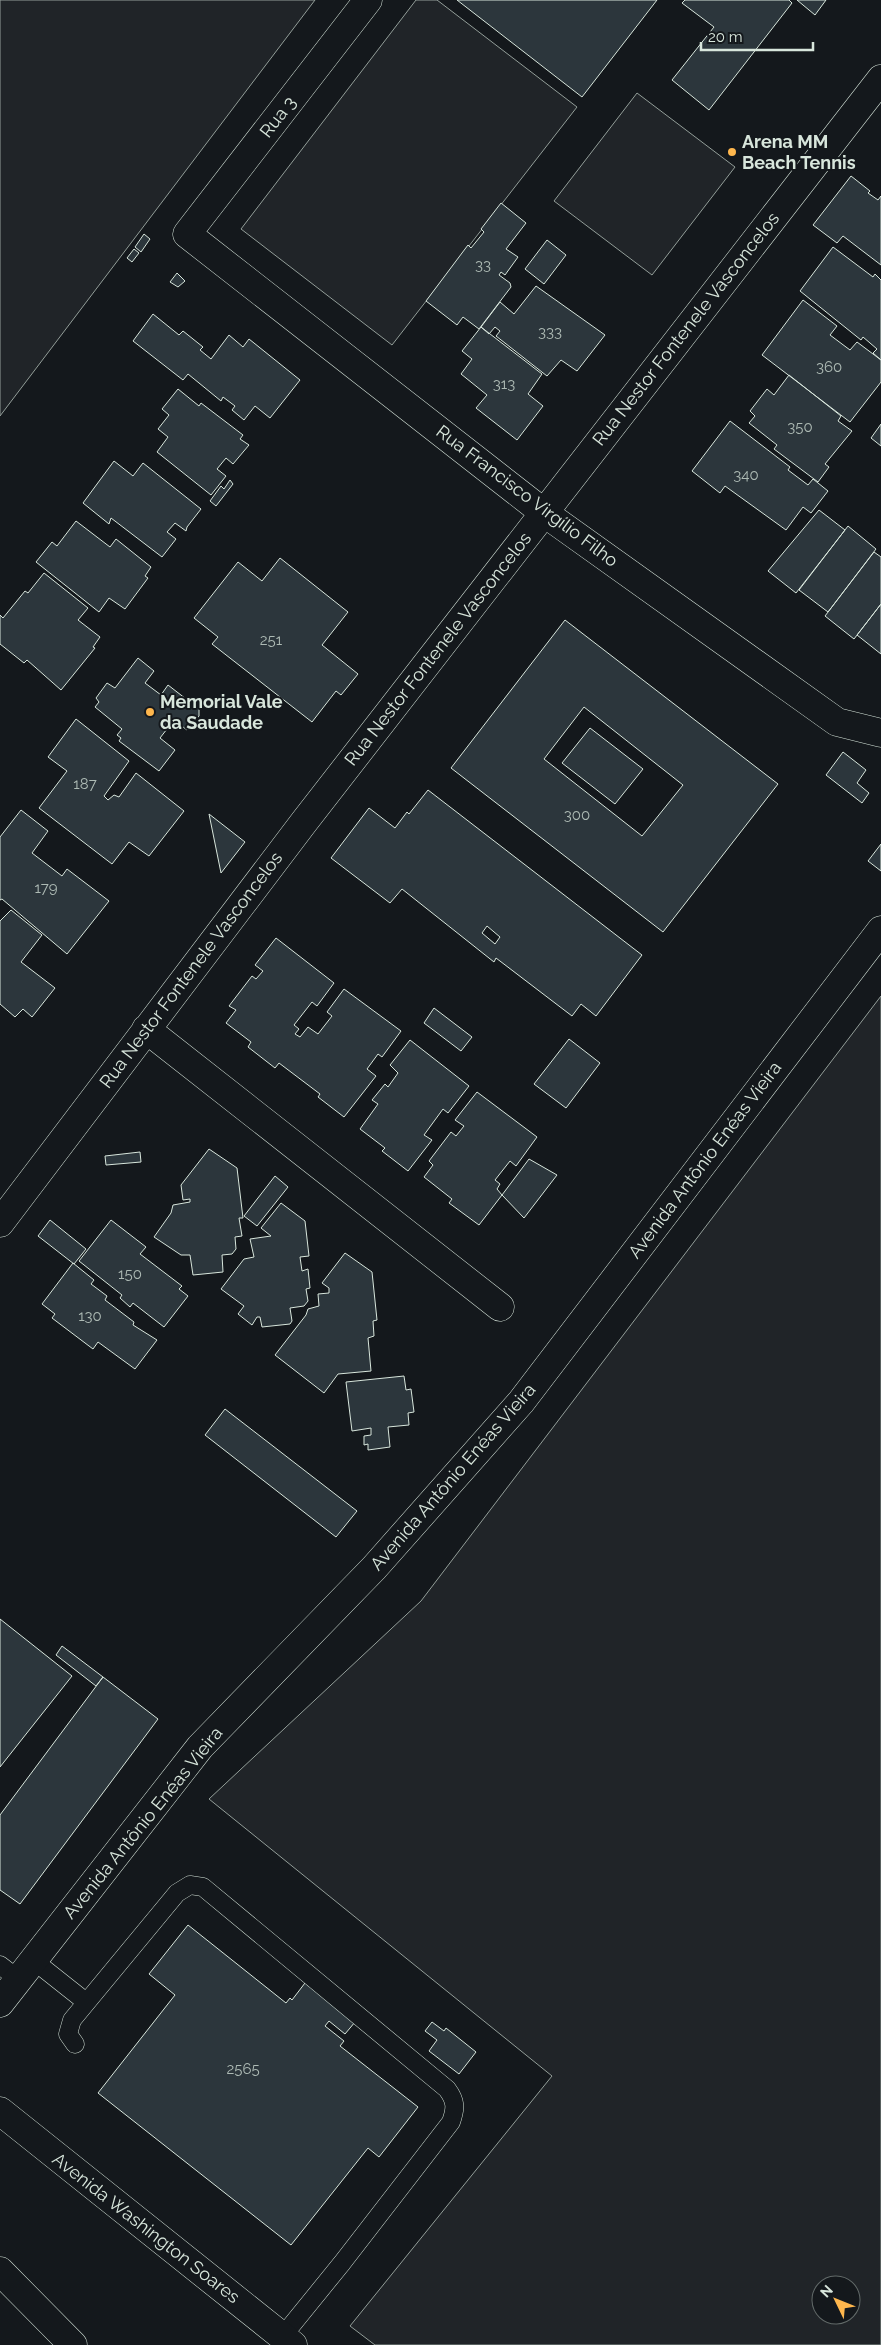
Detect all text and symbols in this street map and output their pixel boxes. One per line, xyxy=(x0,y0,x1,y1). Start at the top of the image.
scale bar xyxy=(701,20,814,52)
text: 20 m xyxy=(708,28,743,46)
street label: Rua 3 xyxy=(255,92,300,141)
place label: Arena MM Beach Tennis xyxy=(742,131,856,173)
marker: Arena MM Beach Tennis xyxy=(726,146,738,158)
street label: Rua Nestor Fontenele Vasconcelos xyxy=(588,208,783,450)
house number: 33 xyxy=(475,256,491,274)
house number: 333 xyxy=(538,323,562,341)
house number: 360 xyxy=(816,358,842,376)
house number: 313 xyxy=(493,375,515,393)
house number: 350 xyxy=(787,418,813,436)
street label: Rua Francisco Virgílio Filho xyxy=(432,420,623,571)
house number: 340 xyxy=(733,466,759,484)
street label: Rua Nestor Fontenele Vasconcelos xyxy=(340,528,535,770)
house number: 251 xyxy=(260,631,283,649)
place label: Memorial Vale da Saudade xyxy=(160,691,283,733)
marker: Memorial Vale da Saudade xyxy=(144,706,156,718)
house number: 187 xyxy=(73,775,97,793)
house number: 300 xyxy=(564,806,590,824)
street label: Rua Nestor Fontenele Vasconcelos xyxy=(95,847,287,1092)
house number: 179 xyxy=(34,879,58,897)
street label: Avenida Antônio Enéas Vieira xyxy=(624,1057,785,1262)
house number: 150 xyxy=(118,1265,142,1283)
house number: 130 xyxy=(78,1307,102,1325)
street label: Avenida Antônio Enéas Vieira xyxy=(366,1379,540,1574)
street label: Avenida Antônio Enéas Vieira xyxy=(59,1722,227,1923)
house number: 2565 xyxy=(226,2060,260,2078)
street label: Avenida Washington Soares xyxy=(49,2148,244,2307)
north arrow xyxy=(811,2275,861,2325)
text: N xyxy=(817,2282,836,2300)

